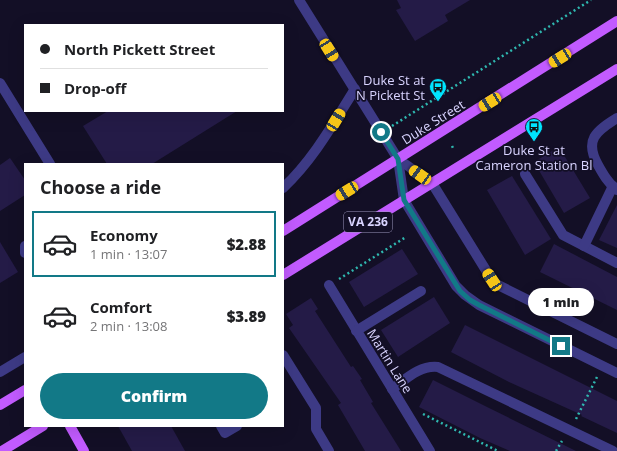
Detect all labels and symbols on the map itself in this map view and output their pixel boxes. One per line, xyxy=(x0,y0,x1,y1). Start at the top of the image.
car xyxy=(318,37,340,63)
car xyxy=(547,47,573,69)
place label: Duke St at N Pickett St xyxy=(356,71,425,104)
bus stop icon: Duke St at N Pickett St xyxy=(428,77,448,102)
car xyxy=(477,91,503,113)
street label: Duke Street xyxy=(398,95,468,149)
car xyxy=(325,107,347,133)
bus stop icon: Duke St at Cameron Station Bl xyxy=(524,117,544,142)
route start xyxy=(372,123,390,141)
place label: Duke St at Cameron Station Bl xyxy=(476,141,592,174)
car xyxy=(407,163,433,187)
car xyxy=(334,180,360,202)
road number: VA 236 xyxy=(344,212,392,232)
car xyxy=(480,267,504,293)
callout: 1 min xyxy=(528,288,594,316)
street label: Martin Lane xyxy=(363,325,417,397)
route end xyxy=(552,337,570,355)

